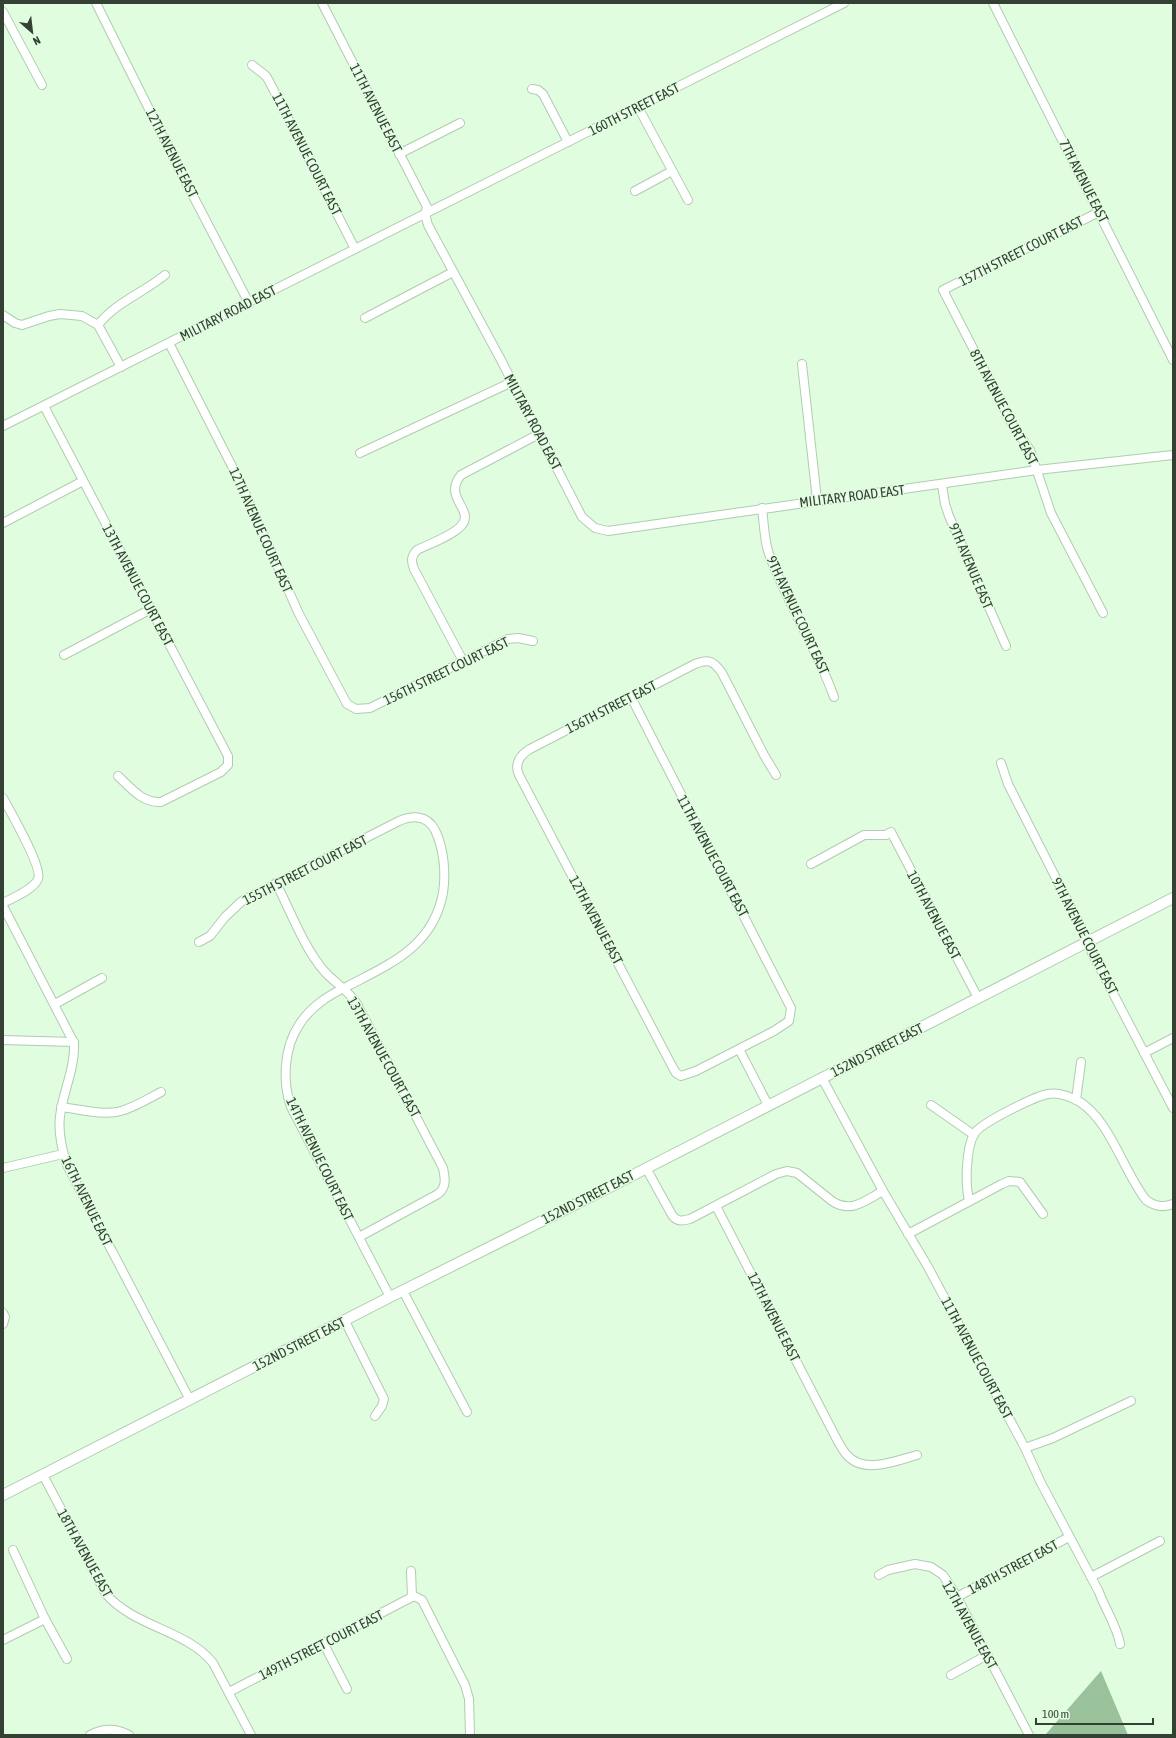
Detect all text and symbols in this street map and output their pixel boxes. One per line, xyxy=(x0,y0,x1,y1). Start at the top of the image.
north arrow xyxy=(12,12,52,52)
text: N xyxy=(31,34,42,48)
street label: 11TH AVENUE EAST xyxy=(347,61,405,155)
street label: 160TH STREET EAST xyxy=(586,79,682,139)
street label: 11TH AVENUE COURT EAST xyxy=(269,90,345,218)
street label: 12TH AVENUE EAST xyxy=(143,106,201,200)
street label: 7TH AVENUE EAST xyxy=(1056,137,1112,225)
street label: 157TH STREET COURT EAST xyxy=(956,213,1086,289)
street label: MILITARY ROAD EAST xyxy=(177,282,279,344)
street label: 8TH AVENUE COURT EAST xyxy=(967,346,1041,468)
street label: MILITARY ROAD EAST xyxy=(501,371,565,473)
street label: 12TH AVENUE COURT EAST xyxy=(226,465,296,595)
street label: MILITARY ROAD EAST xyxy=(798,482,906,510)
street label: 13TH AVENUE COURT EAST xyxy=(99,521,177,649)
street label: 9TH AVENUE EAST xyxy=(946,521,996,611)
street label: 9TH AVENUE COURT EAST xyxy=(763,553,833,677)
street label: 156TH STREET COURT EAST xyxy=(381,634,511,708)
street label: 156TH STREET EAST xyxy=(563,677,659,737)
street label: 11TH AVENUE COURT EAST xyxy=(674,792,752,920)
street label: 155TH STREET COURT EAST xyxy=(240,832,370,908)
street label: 10TH AVENUE EAST xyxy=(904,868,964,962)
street label: 12TH AVENUE EAST xyxy=(566,873,626,967)
street label: 9TH AVENUE COURT EAST xyxy=(1049,875,1121,997)
street label: 13TH AVENUE COURT EAST xyxy=(344,994,424,1120)
street label: 152ND STREET EAST xyxy=(828,1020,926,1080)
street label: 14TH AVENUE COURT EAST xyxy=(283,1095,357,1223)
street label: 16TH AVENUE EAST xyxy=(58,1153,116,1249)
street label: 152ND STREET EAST xyxy=(539,1167,637,1227)
street label: 12TH AVENUE EAST xyxy=(745,1270,803,1364)
street label: 11TH AVENUE COURT EAST xyxy=(938,1294,1016,1422)
street label: 152ND STREET EAST xyxy=(250,1314,348,1374)
street label: 18TH AVENUE EAST xyxy=(54,1506,116,1600)
street label: 148TH STREET EAST xyxy=(965,1537,1061,1597)
street label: 12TH AVENUE EAST xyxy=(939,1578,1001,1672)
street label: 149TH STREET COURT EAST xyxy=(256,1607,386,1683)
scale bar xyxy=(1036,1700,1153,1726)
text: 100 m xyxy=(1042,1707,1069,1721)

